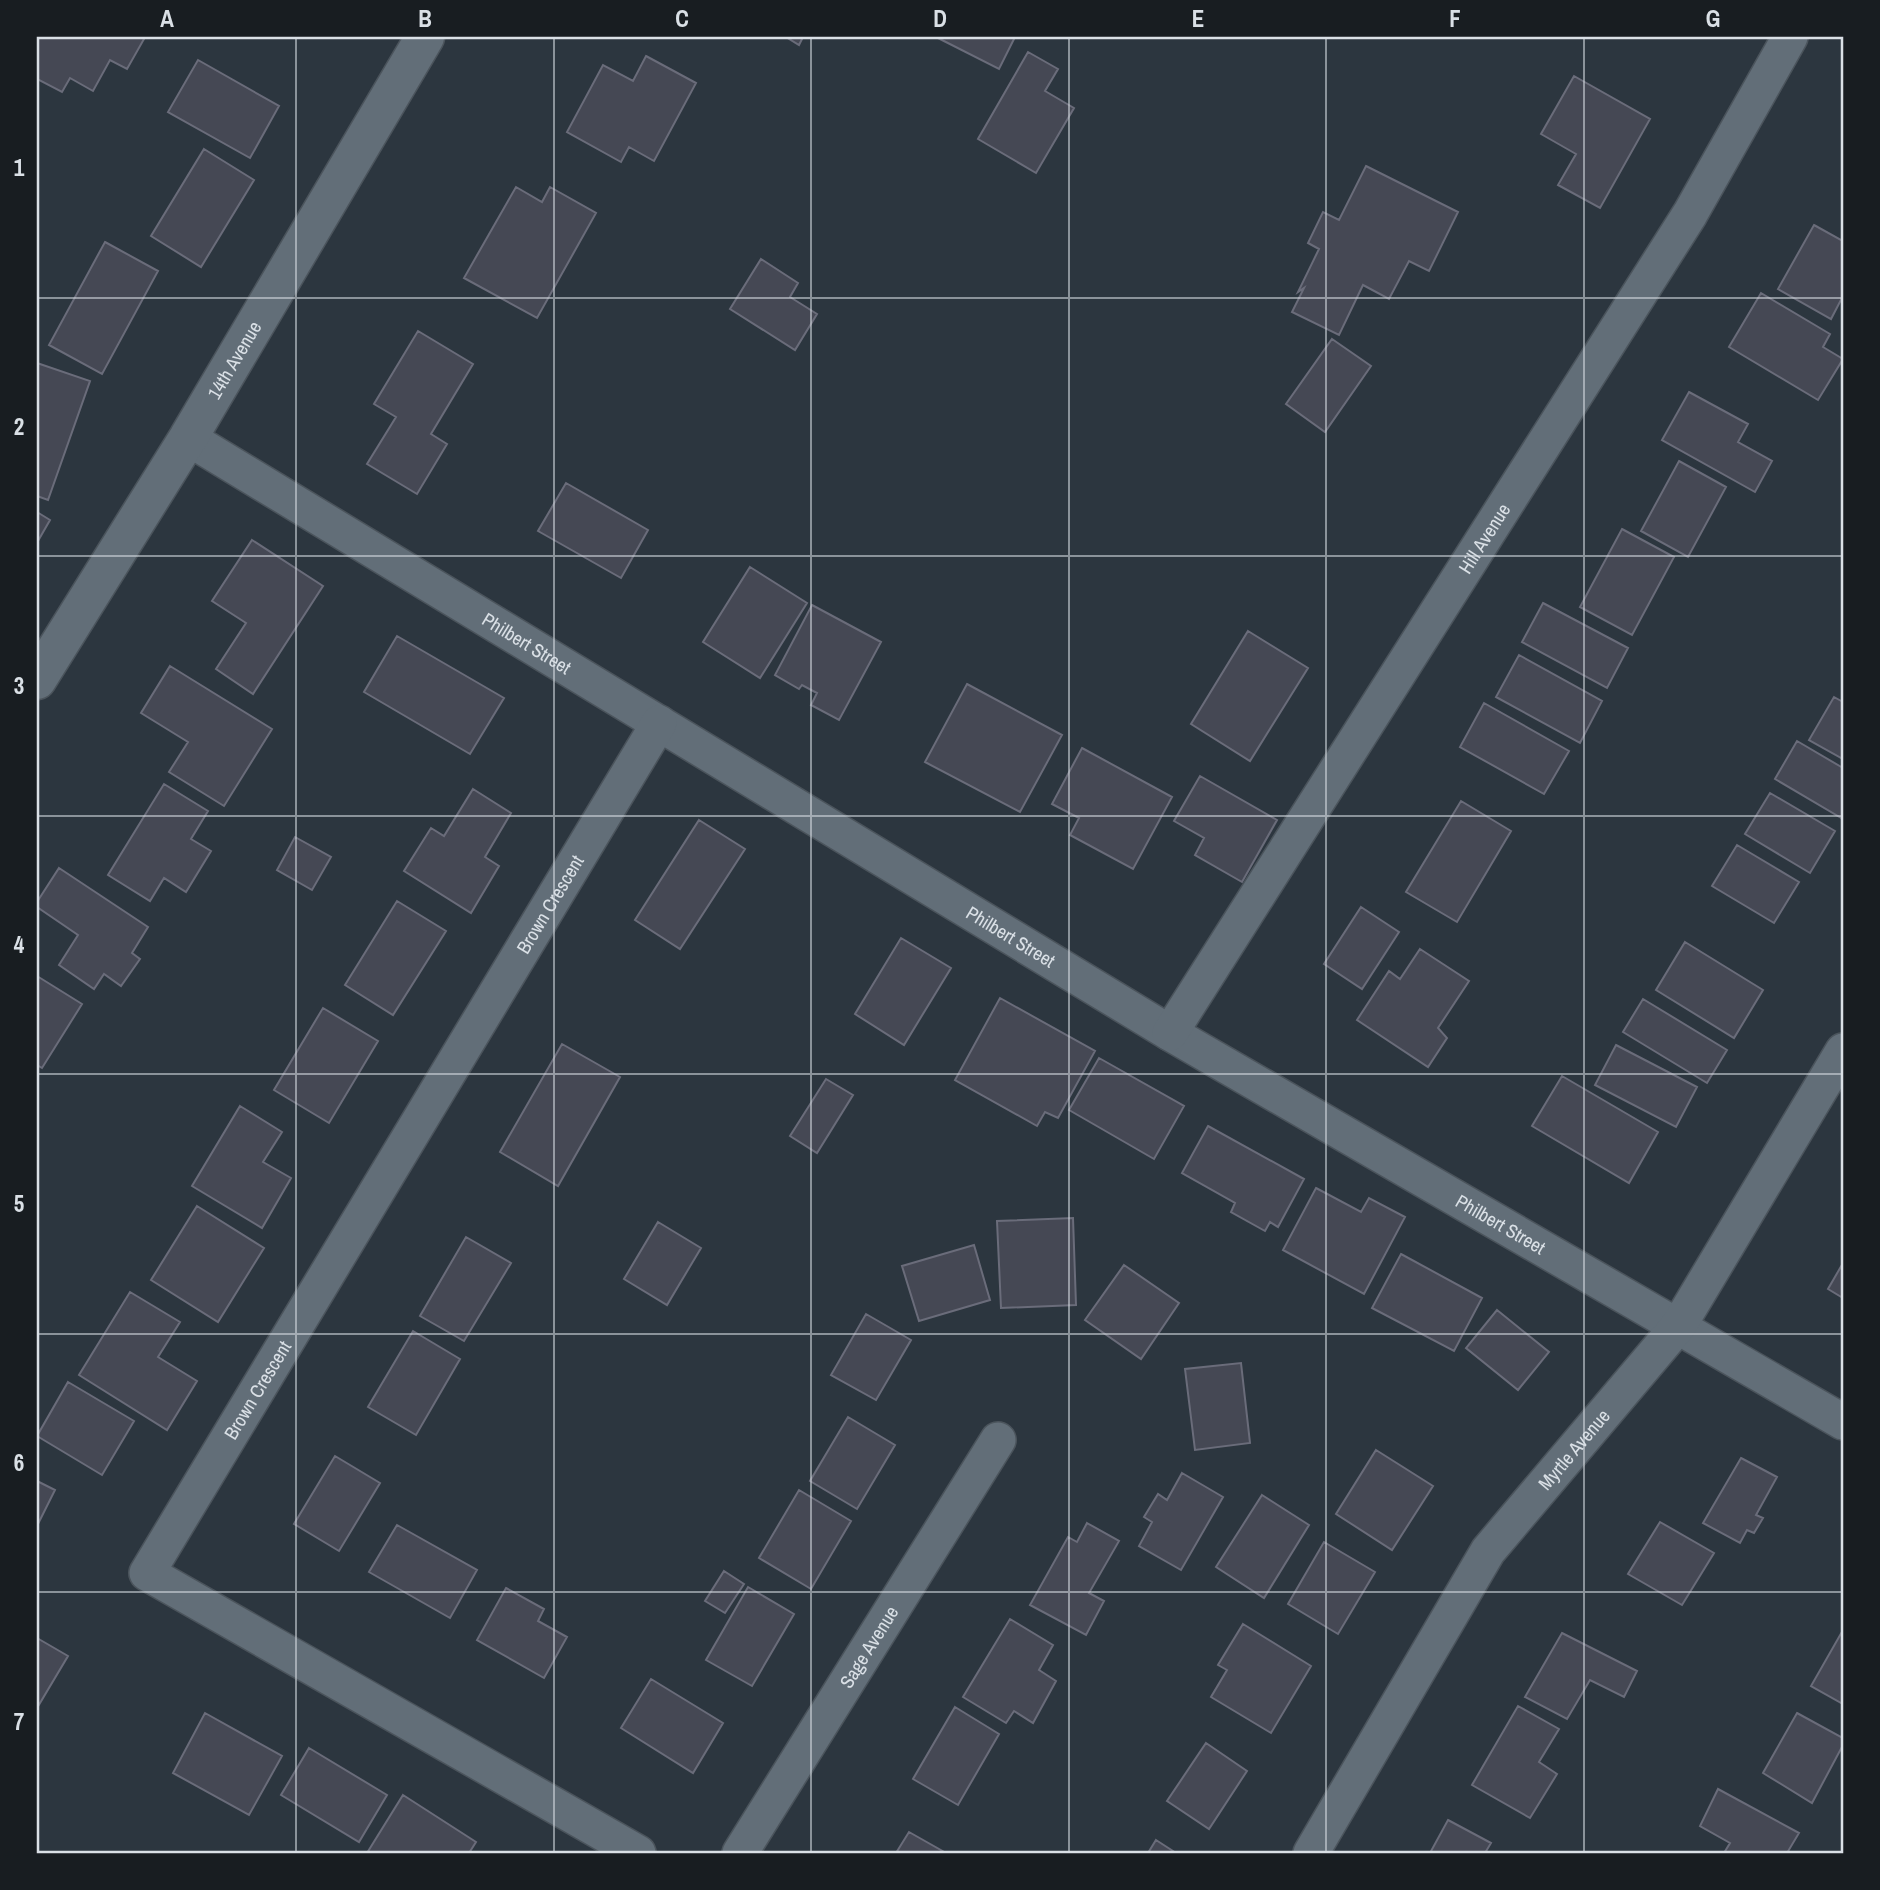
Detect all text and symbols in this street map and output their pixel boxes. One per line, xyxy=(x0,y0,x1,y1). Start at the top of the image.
text: A xyxy=(160,3,174,34)
text: B xyxy=(418,3,432,34)
text: C xyxy=(675,3,689,34)
text: D xyxy=(933,3,947,34)
text: E xyxy=(1192,3,1204,34)
text: F xyxy=(1449,3,1461,34)
text: G xyxy=(1706,3,1720,34)
text: 1 xyxy=(14,152,25,183)
street label: 14th Avenue xyxy=(201,316,267,404)
text: 2 xyxy=(14,411,24,442)
street label: Hill Avenue xyxy=(1452,498,1516,578)
street label: Philbert Street xyxy=(477,606,577,681)
text: 3 xyxy=(14,670,24,701)
street label: Brown Crescent xyxy=(510,849,590,958)
street label: Philbert Street xyxy=(961,900,1061,974)
text: 4 xyxy=(14,929,25,960)
text: 5 xyxy=(14,1188,24,1219)
street label: Philbert Street xyxy=(1451,1188,1551,1261)
street label: Brown Crescent xyxy=(218,1335,297,1444)
street label: Myrtle Avenue xyxy=(1532,1403,1616,1495)
text: 6 xyxy=(14,1447,24,1478)
street label: Sage Avenue xyxy=(833,1601,904,1693)
text: 7 xyxy=(14,1706,24,1737)

